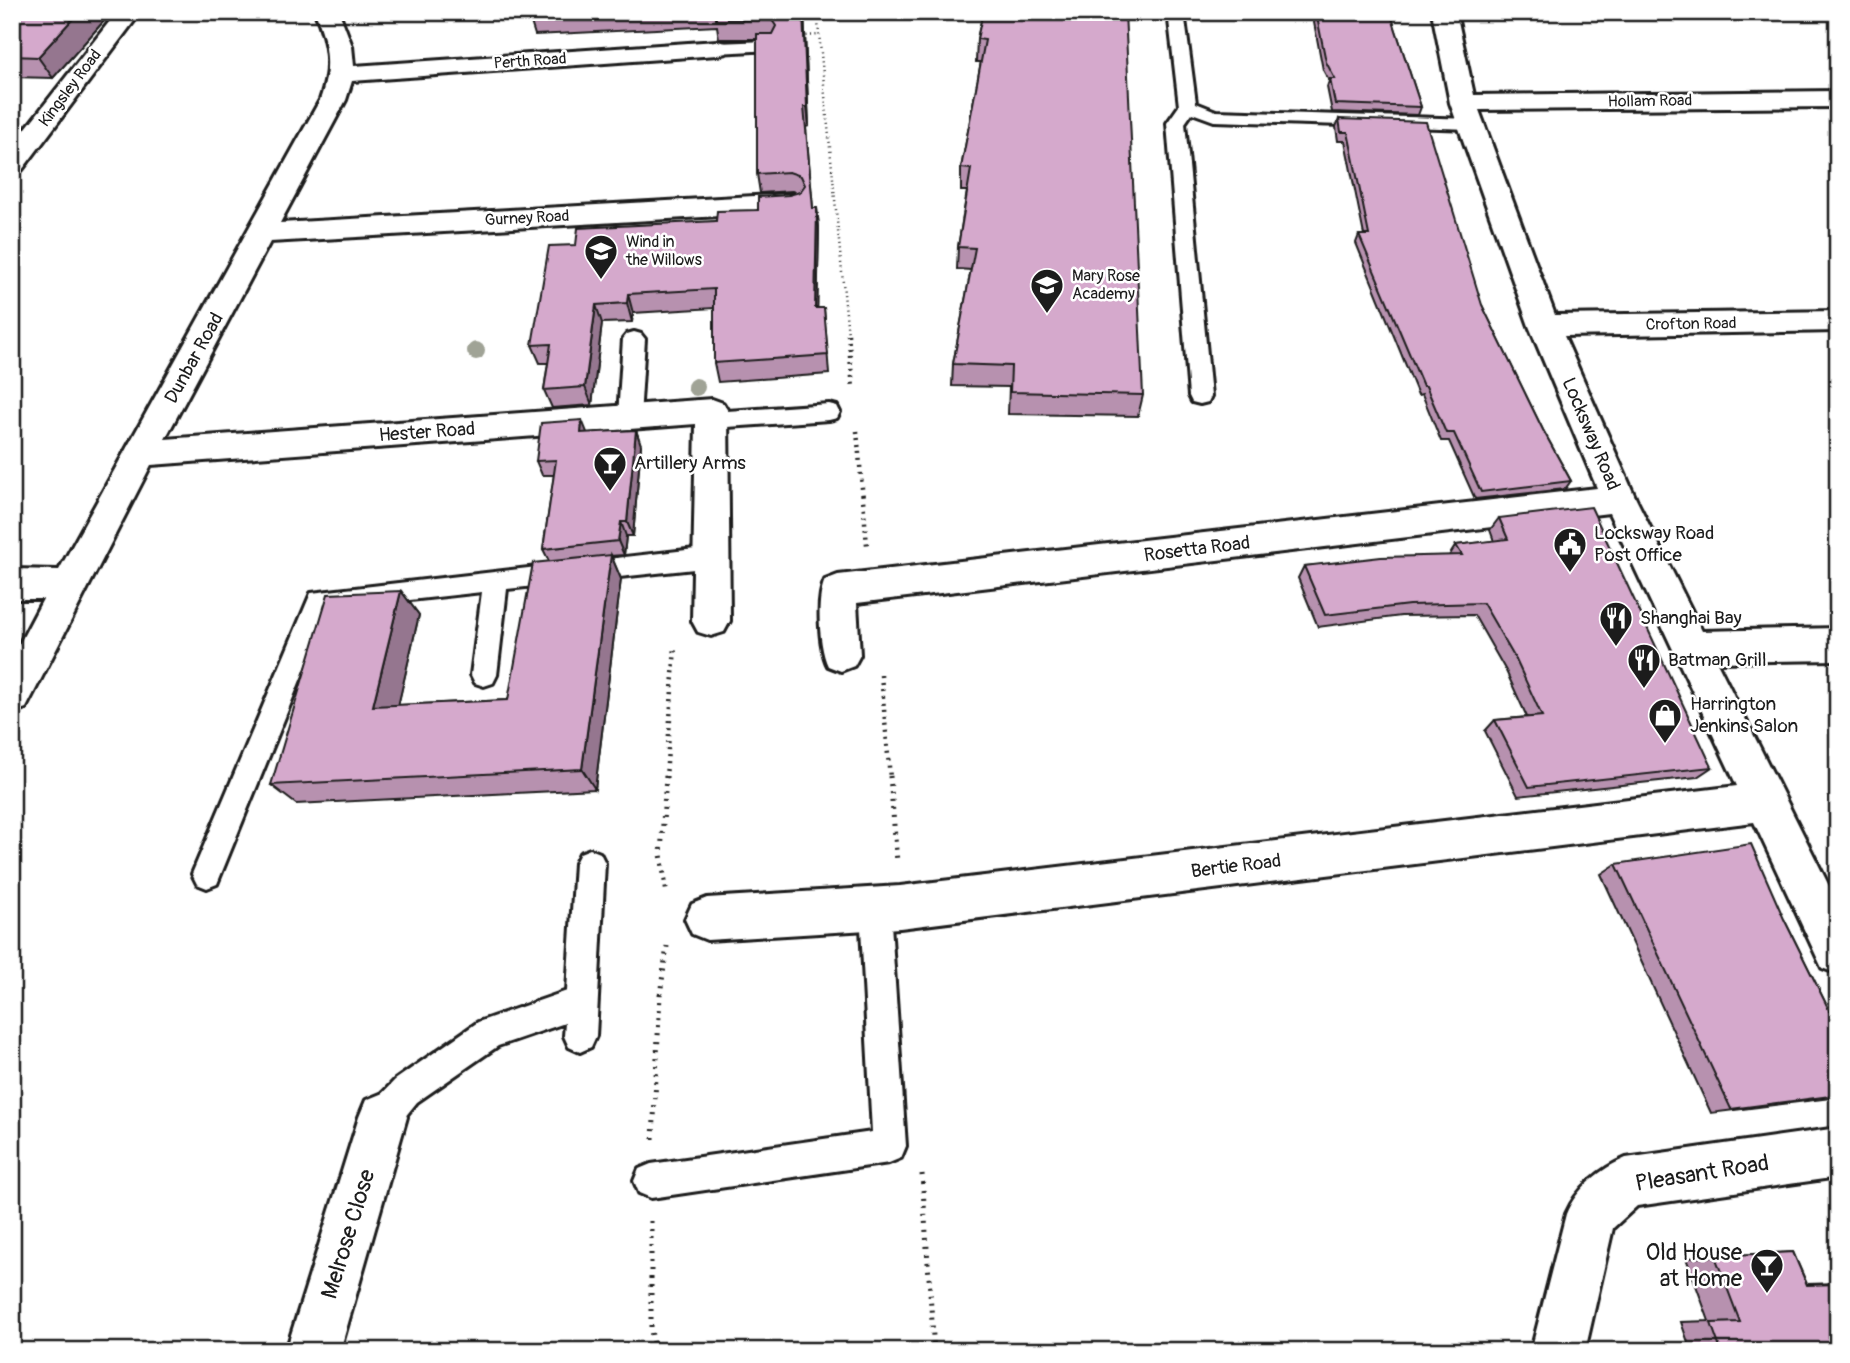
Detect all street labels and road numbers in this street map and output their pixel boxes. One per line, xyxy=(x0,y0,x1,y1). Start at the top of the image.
street label: Kingsley Road xyxy=(34,45,106,131)
street label: Perth Road xyxy=(493,48,567,74)
street label: Hollam Road xyxy=(1608,90,1692,112)
street label: Gurney Road xyxy=(484,206,570,230)
street label: Dunbar Road xyxy=(159,308,229,408)
street label: Crofton Road xyxy=(1645,313,1737,335)
street label: Locksway Road xyxy=(1556,374,1626,494)
street label: Hester Road xyxy=(378,417,476,447)
street label: Rosetta Road xyxy=(1143,531,1251,567)
street label: Bertie Road xyxy=(1189,849,1283,883)
street label: Pleasant Road xyxy=(1633,1148,1771,1198)
street label: Melrose Close xyxy=(315,1165,382,1302)

